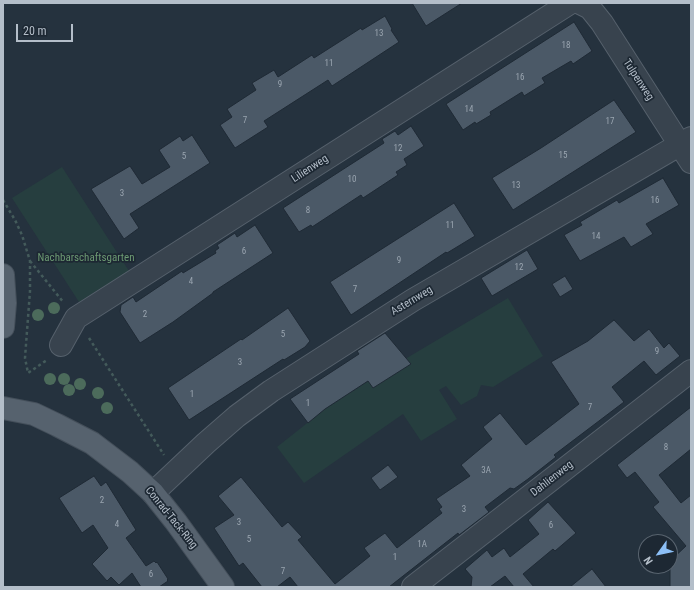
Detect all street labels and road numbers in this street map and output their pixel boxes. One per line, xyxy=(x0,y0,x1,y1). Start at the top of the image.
street label: Tulpenweg xyxy=(620,57,656,103)
street label: Lilienweg xyxy=(289,152,331,186)
street label: Asternweg xyxy=(389,283,435,319)
street label: Dahlienweg xyxy=(528,458,576,500)
street label: Conrad-Tack-Ring xyxy=(142,484,200,552)

